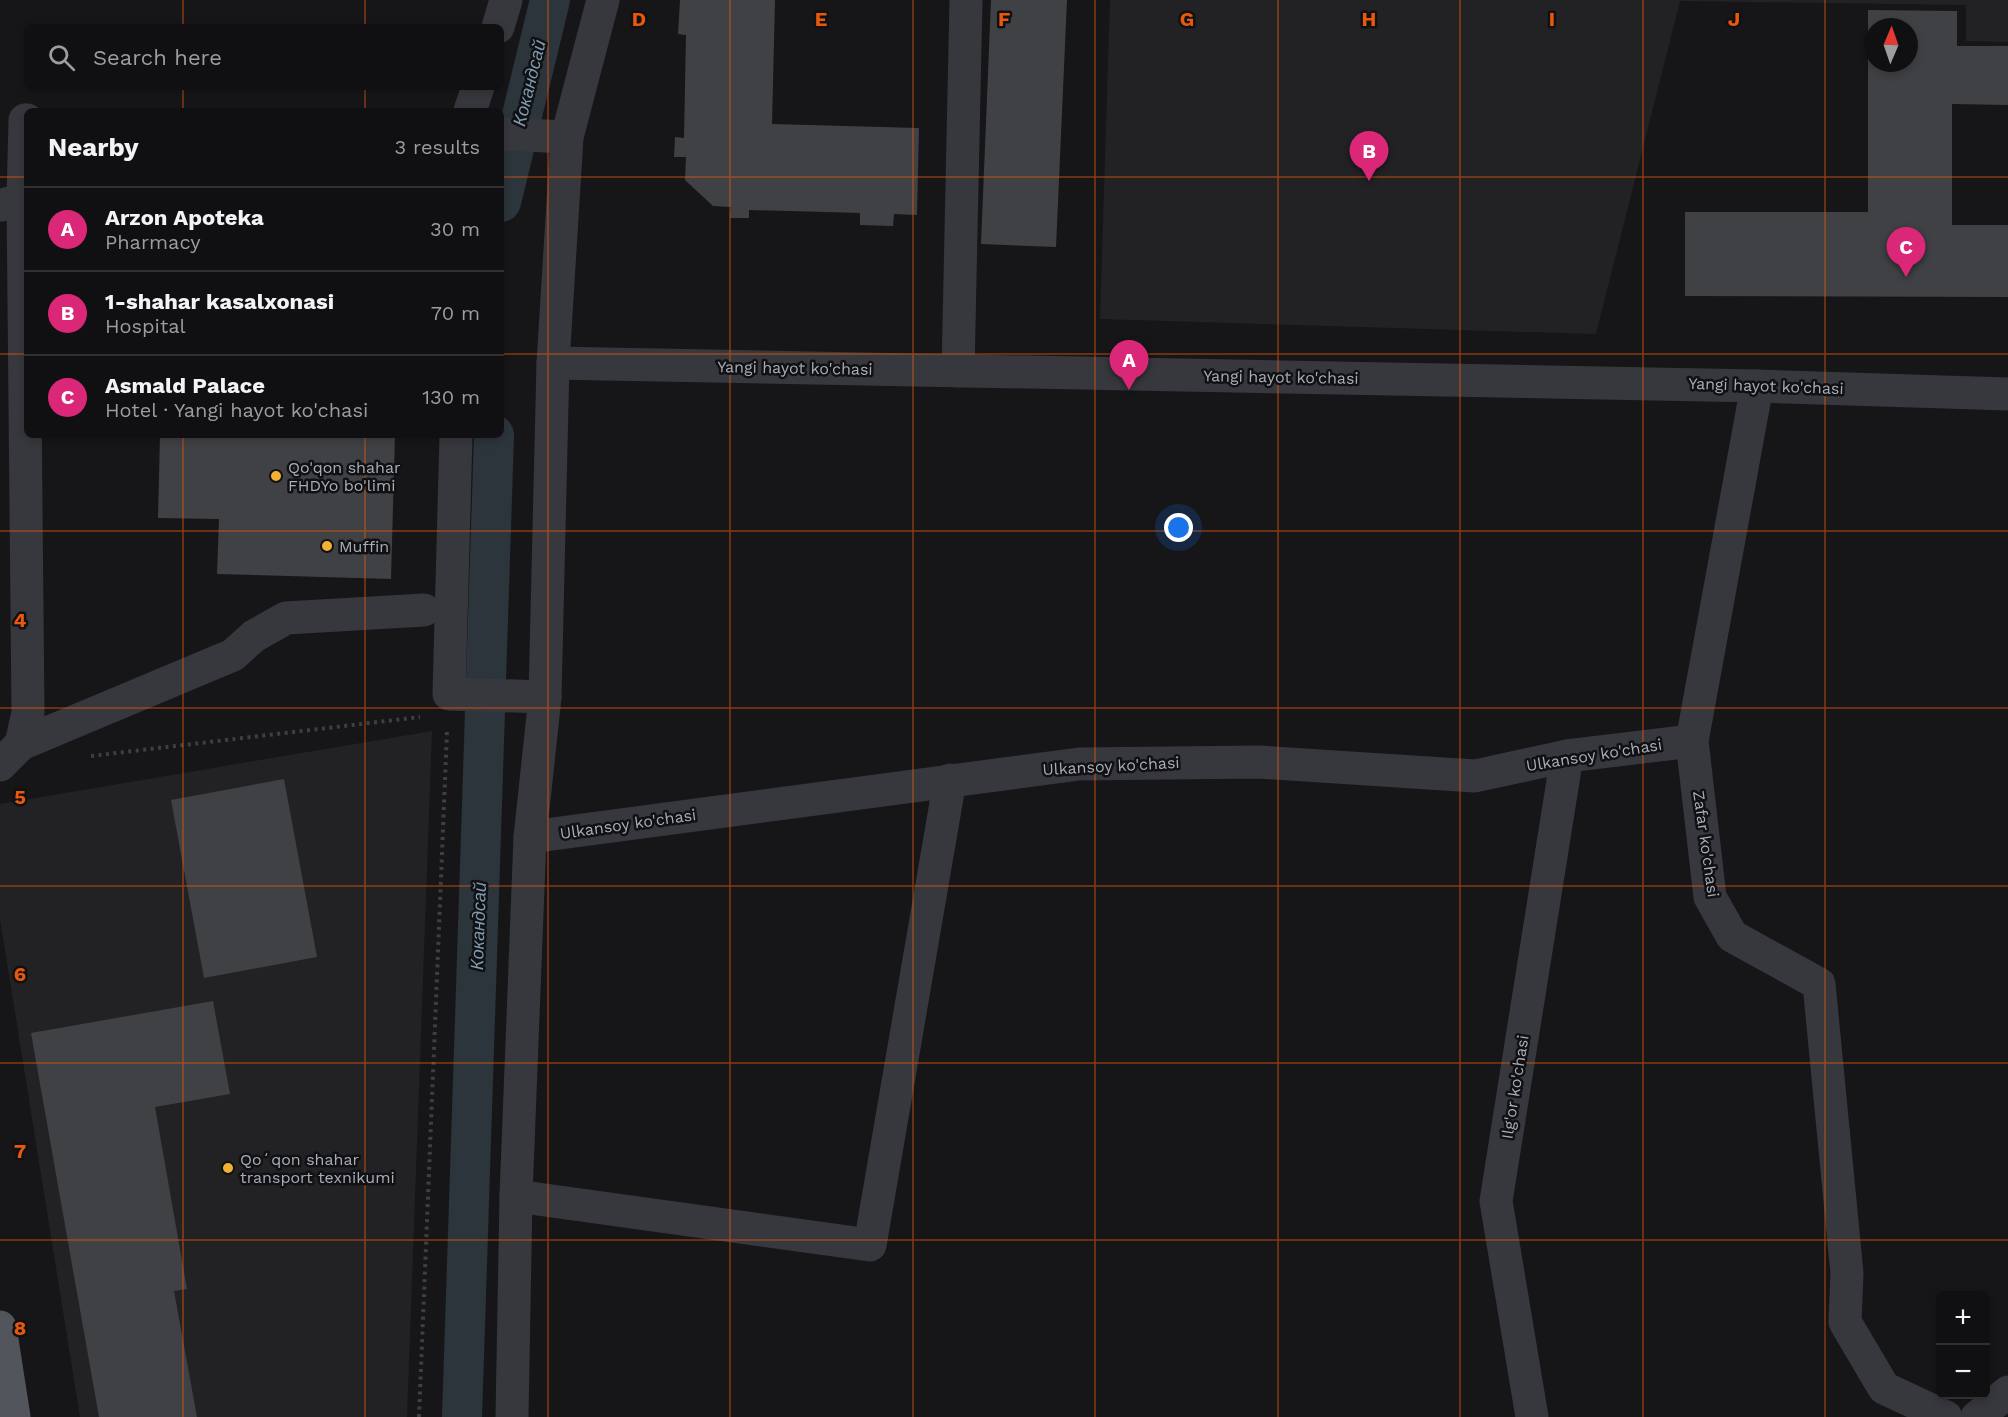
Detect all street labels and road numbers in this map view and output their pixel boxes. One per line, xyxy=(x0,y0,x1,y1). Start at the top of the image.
street label: Yangi hayot ko'chasi xyxy=(717,357,873,379)
street label: Yangi hayot ko'chasi xyxy=(1203,366,1359,388)
street label: Yangi hayot ko'chasi xyxy=(1688,374,1844,398)
street label: Ulkansoy ko'chasi xyxy=(1525,735,1663,775)
street label: Ulkansoy ko'chasi xyxy=(1042,753,1180,779)
street label: Zafar ko'chasi xyxy=(1689,789,1723,899)
street label: Ulkansoy ko'chasi xyxy=(559,805,697,843)
street label: Ilg'or ko'chasi xyxy=(1497,1034,1533,1140)

